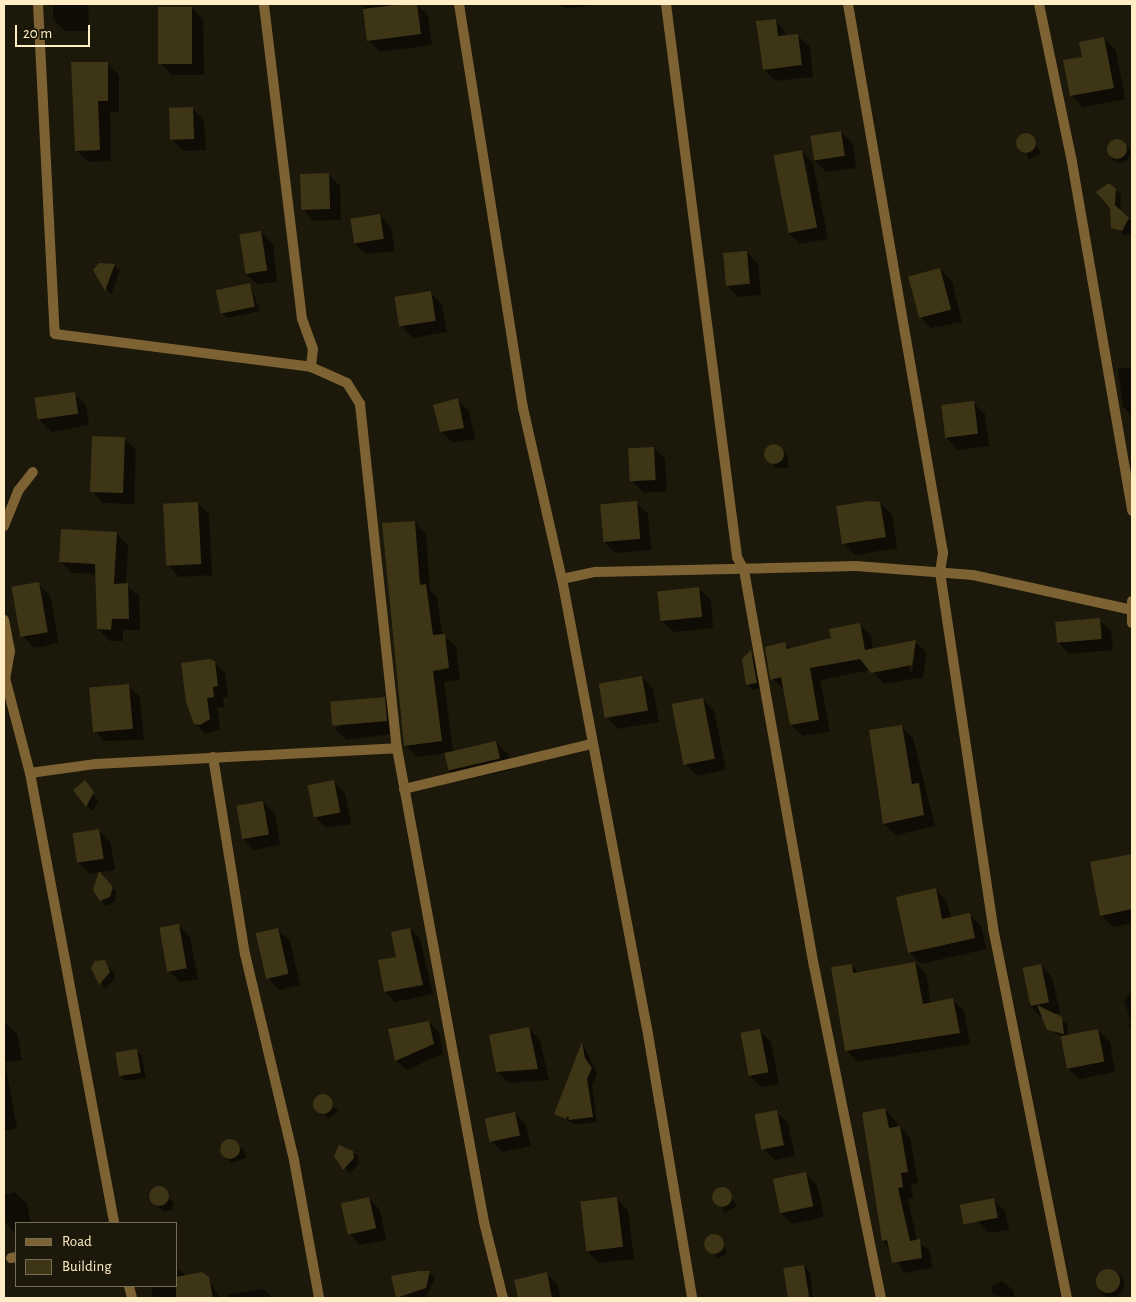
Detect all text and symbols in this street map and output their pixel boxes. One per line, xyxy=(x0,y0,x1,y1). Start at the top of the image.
scale bar xyxy=(18,15,92,47)
text: 20 m xyxy=(23,26,52,41)
legend xyxy=(15,1222,178,1287)
text: Road xyxy=(62,1234,92,1249)
text: Building xyxy=(62,1259,112,1274)

